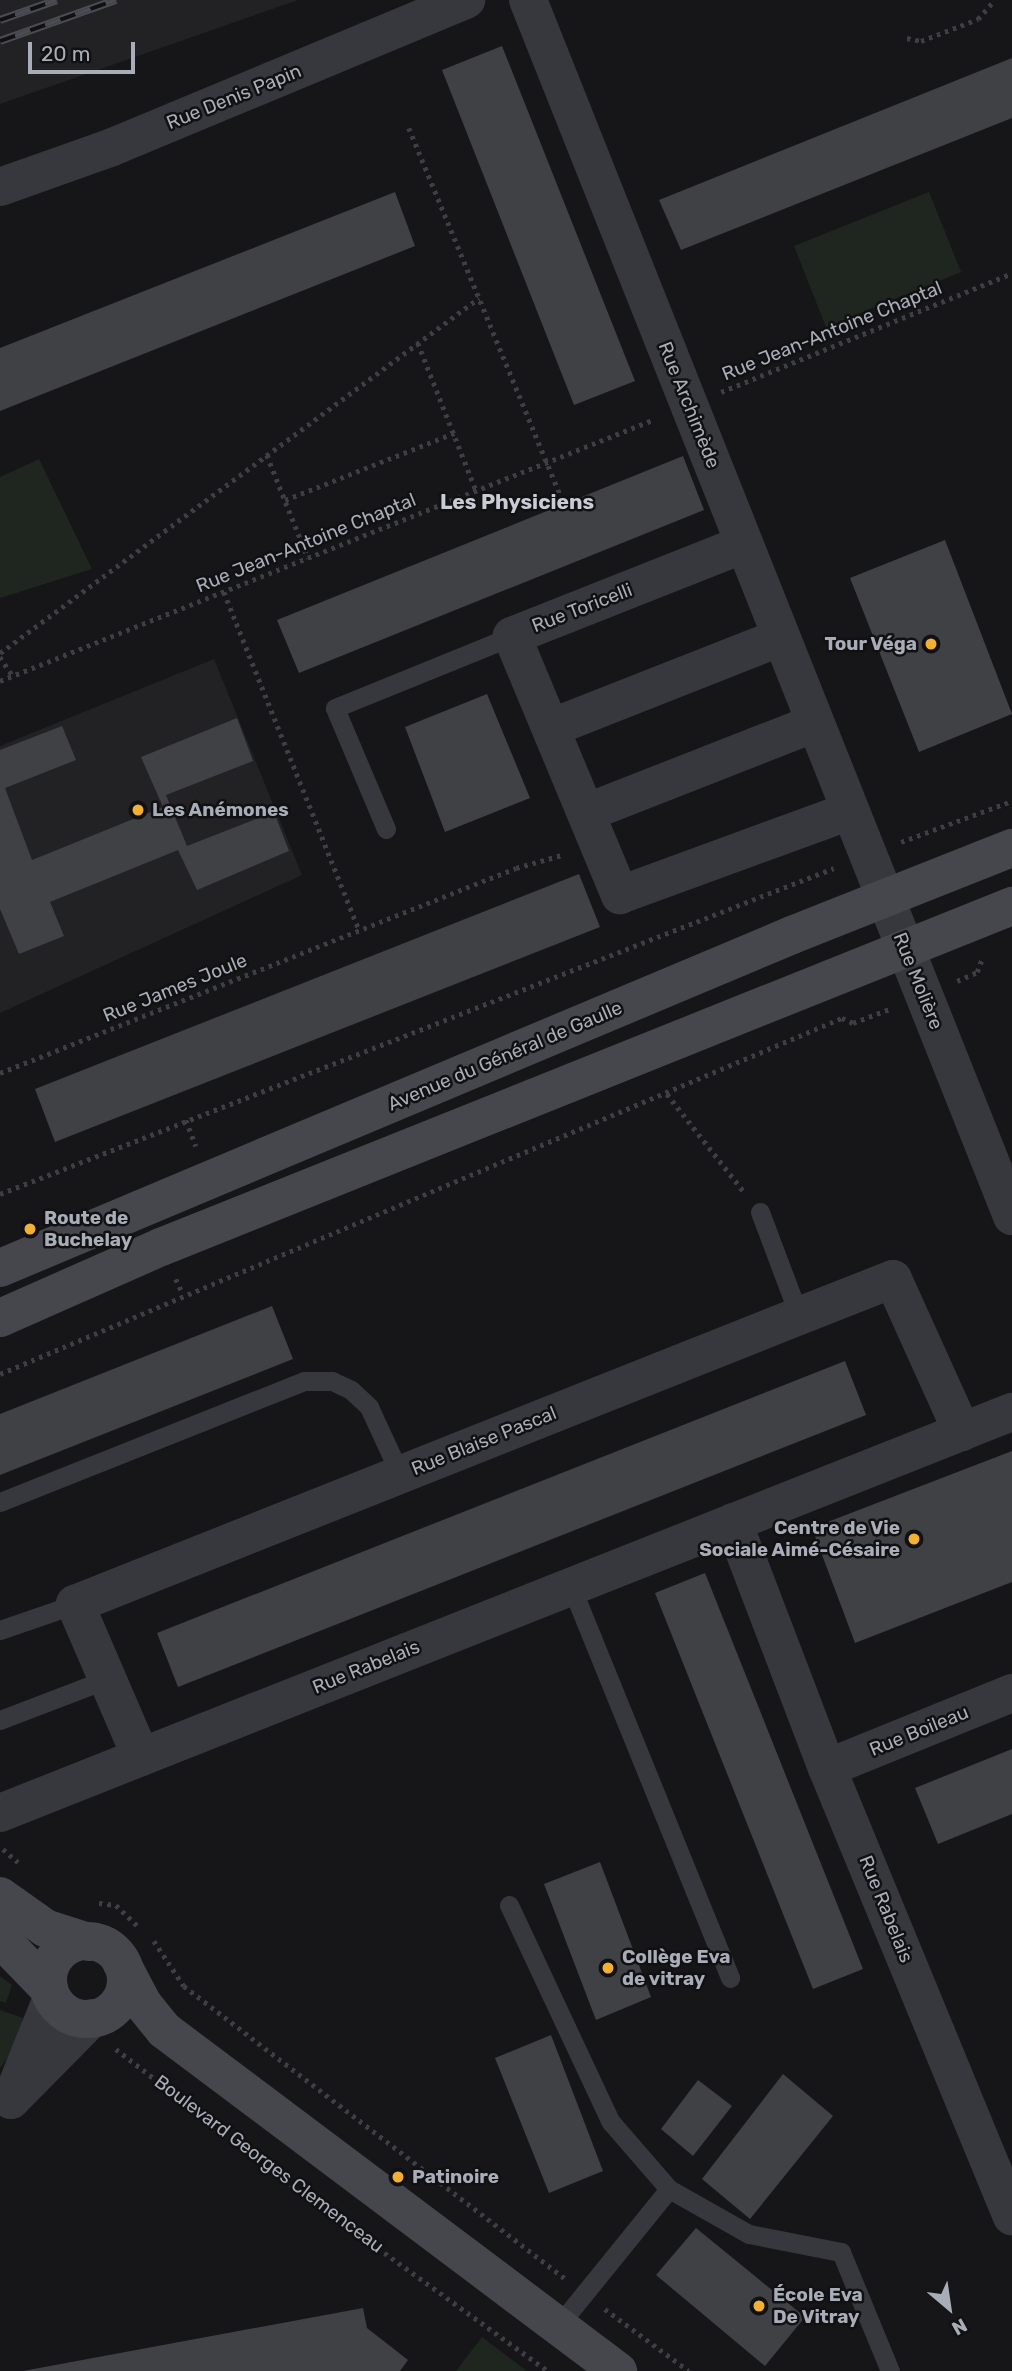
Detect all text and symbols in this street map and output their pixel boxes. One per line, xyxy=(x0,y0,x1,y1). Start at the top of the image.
scale bar xyxy=(32,28,138,72)
text: 20 m xyxy=(41,41,90,66)
street label: Rue Denis Papin xyxy=(163,60,305,134)
street label: Rue Jean-Antoine Chaptal xyxy=(719,276,945,386)
street label: Rue Archimède xyxy=(653,338,725,472)
street label: Rue Jean-Antoine Chaptal xyxy=(193,488,419,598)
district label: Les Physiciens xyxy=(440,489,594,515)
street label: Rue Toricelli xyxy=(528,578,636,638)
place label: Tour Véga xyxy=(824,633,917,655)
marker: Tour Véga xyxy=(923,636,939,652)
place label: Les Anémones xyxy=(152,799,289,821)
marker: Les Anémones xyxy=(130,802,146,818)
street label: Rue Molière xyxy=(888,929,948,1033)
street label: Rue James Joule xyxy=(100,949,250,1027)
street label: Avenue du Général de Gaulle xyxy=(384,996,626,1116)
place label: Route de Buchelay xyxy=(44,1207,132,1251)
marker: Route de Buchelay xyxy=(22,1221,38,1237)
street label: Rue Blaise Pascal xyxy=(408,1402,560,1480)
place label: Centre de Vie Sociale Aimé-Césaire xyxy=(699,1517,900,1561)
marker: Centre de Vie Sociale Aimé-Césaire xyxy=(906,1531,922,1547)
street label: Rue Rabelais xyxy=(309,1635,423,1699)
street label: Rue Boileau xyxy=(866,1701,972,1761)
street label: Rue Rabelais xyxy=(854,1852,918,1966)
place label: Collège Eva de vitray xyxy=(622,1946,731,1990)
marker: Collège Eva de vitray xyxy=(600,1960,616,1976)
street label: Boulevard Georges Clemenceau xyxy=(150,2070,388,2258)
place label: Patinoire xyxy=(412,2166,499,2188)
marker: Patinoire xyxy=(390,2169,406,2185)
north arrow xyxy=(914,2273,984,2343)
place label: École Eva De Vitray xyxy=(773,2284,863,2328)
marker: École Eva De Vitray xyxy=(751,2298,767,2314)
text: N xyxy=(948,2313,971,2340)

